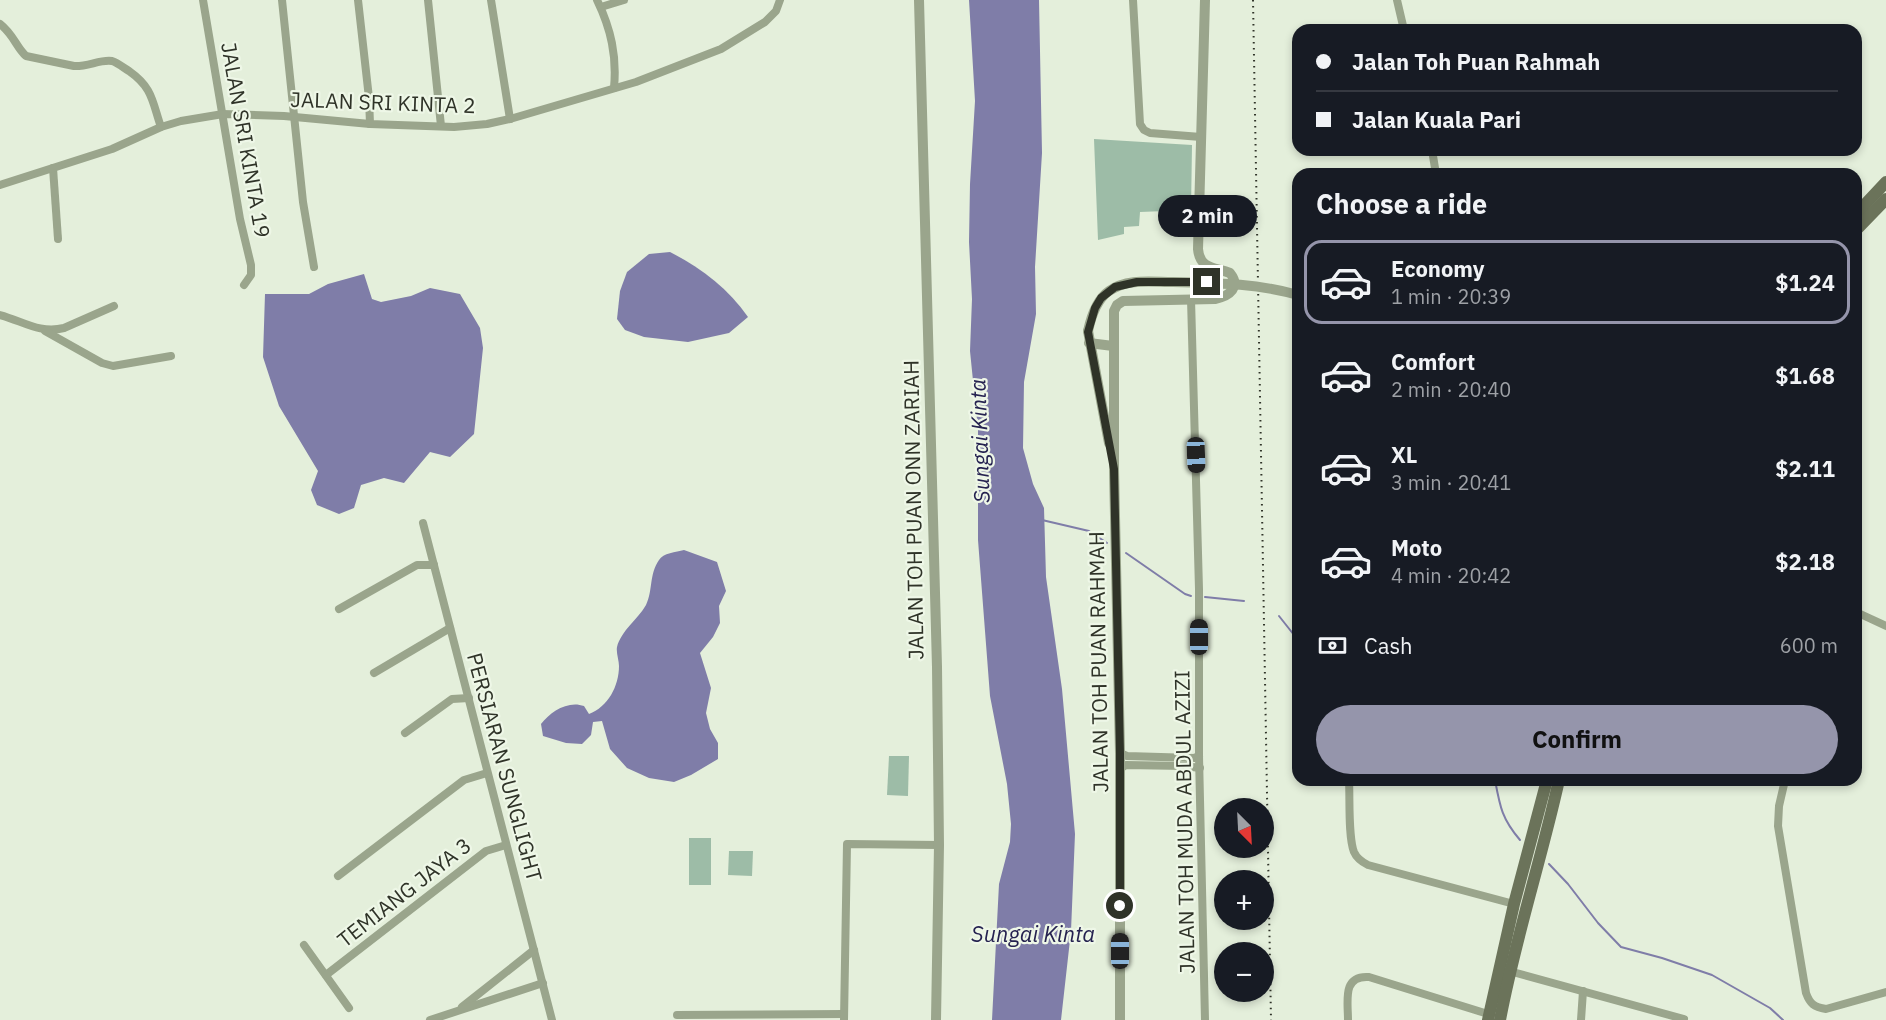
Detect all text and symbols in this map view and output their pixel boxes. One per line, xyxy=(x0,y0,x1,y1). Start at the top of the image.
street label: JALAN SRI KINTA 19 xyxy=(215,40,277,240)
text: Jalan Toh Puan Rahmah xyxy=(1352,47,1600,76)
street label: JALAN SRI KINTA 2 xyxy=(290,85,476,119)
text: Jalan Kuala Pari xyxy=(1352,105,1521,134)
text: Choose a ride xyxy=(1316,186,1487,221)
callout: 2 min xyxy=(1158,195,1256,237)
text: 2 min xyxy=(1181,202,1234,229)
text: Economy xyxy=(1391,254,1485,283)
icon: car xyxy=(1319,255,1373,309)
route end xyxy=(1193,268,1220,295)
text: $1.24 xyxy=(1775,268,1835,297)
text: 1 min · 20:39 xyxy=(1391,283,1511,310)
text: Comfort xyxy=(1391,347,1475,376)
icon: car xyxy=(1319,348,1373,402)
street label: JALAN TOH PUAN ONN ZARIAH xyxy=(896,360,930,660)
text: $1.68 xyxy=(1775,361,1835,390)
text: 2 min · 20:40 xyxy=(1391,376,1511,403)
water label: Sungai Kinta xyxy=(962,379,996,503)
car xyxy=(1186,437,1206,473)
text: XL xyxy=(1391,440,1417,469)
icon: car xyxy=(1319,441,1373,495)
text: $2.11 xyxy=(1775,454,1835,483)
text: 3 min · 20:41 xyxy=(1391,469,1511,496)
street label: JALAN TOH PUAN RAHMAH xyxy=(1082,531,1114,793)
text: Moto xyxy=(1391,533,1442,562)
icon: car xyxy=(1319,534,1373,588)
text: $2.18 xyxy=(1775,547,1835,576)
text: 4 min · 20:42 xyxy=(1391,562,1511,589)
car xyxy=(1190,619,1208,655)
icon: cash xyxy=(1316,629,1349,662)
text: Cash xyxy=(1364,631,1413,660)
text: 600 m xyxy=(1780,632,1838,659)
street label: PERSIARAN SUNGLIGHT xyxy=(461,650,549,884)
street label: JALAN TOH MUDA ABDUL AZIZI xyxy=(1167,670,1201,974)
button: Confirm xyxy=(1316,705,1838,774)
north arrow xyxy=(1214,798,1274,858)
map controls xyxy=(1214,798,1274,1002)
street label: TEMIANG JAYA 3 xyxy=(331,831,477,953)
button: + xyxy=(1214,870,1274,930)
route start xyxy=(1106,892,1133,919)
water label: Sungai Kinta xyxy=(971,919,1095,948)
car xyxy=(1111,933,1129,969)
button: − xyxy=(1214,942,1274,1002)

